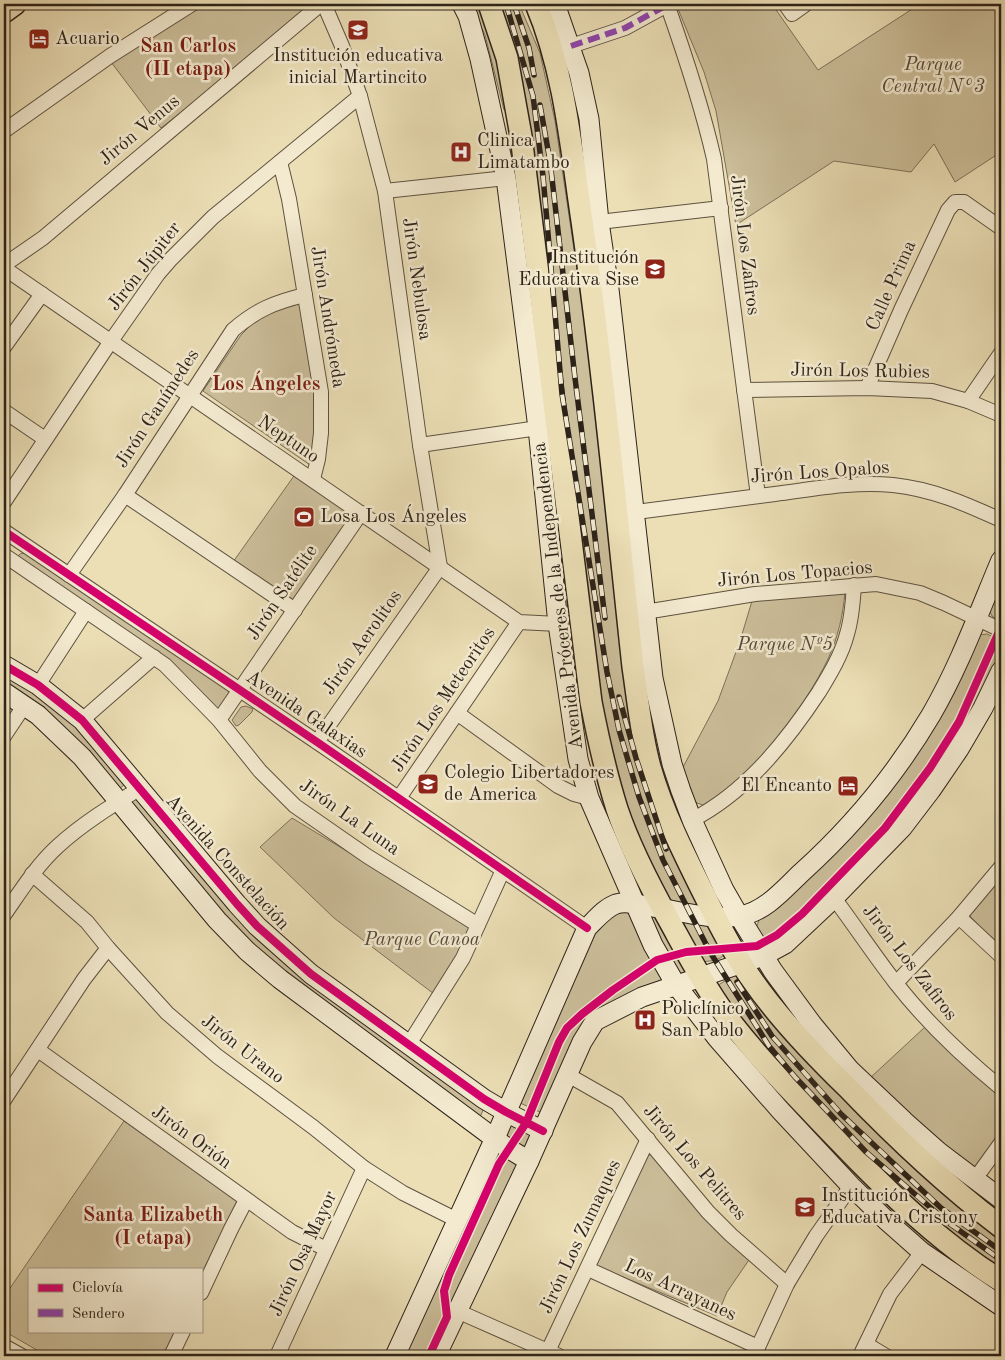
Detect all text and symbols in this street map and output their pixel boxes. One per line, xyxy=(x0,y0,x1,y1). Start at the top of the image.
school or university icon: Institución educativa inicial Martincito xyxy=(346,18,370,42)
hotel icon: Acuario xyxy=(27,27,51,51)
place label: Acuario xyxy=(55,30,120,49)
district label: San Carlos (II etapa) xyxy=(140,37,236,80)
place label: Institución educativa inicial Martincito xyxy=(273,47,444,88)
park label: Parque Central N°3 xyxy=(881,56,985,97)
street label: Jirón Venus xyxy=(96,92,184,170)
place label: Clinica Limatambo xyxy=(477,132,570,173)
hospital icon: Clinica Limatambo xyxy=(449,140,473,164)
street label: Jirón Los Zafiros xyxy=(726,174,762,316)
street label: Jirón Nebulosa xyxy=(398,216,434,342)
street label: Jirón Júpiter xyxy=(105,219,185,315)
street label: Calle Prima xyxy=(864,237,921,334)
street label: Jirón Andrómeda xyxy=(306,245,348,390)
place label: Institución Educativa Sise xyxy=(518,249,639,290)
school or university icon: Institución Educativa Sise xyxy=(643,257,667,281)
street label: Jirón Ganímedes xyxy=(113,346,203,472)
street label: Jirón Los Rubies xyxy=(790,361,930,383)
district label: Los Ángeles xyxy=(212,370,320,395)
street label: Neptuno xyxy=(254,413,322,467)
street label: Avenida Próceres de la Independencia xyxy=(531,441,587,751)
street label: Jirón Los Opalos xyxy=(750,459,890,487)
place label: Losa Los Ángeles xyxy=(320,504,467,527)
sports icon: Losa Los Ángeles xyxy=(292,505,316,529)
street label: Jirón Satélite xyxy=(244,542,322,644)
street label: Jirón Los Topacios xyxy=(717,559,873,591)
street label: Jirón Aerolitos xyxy=(320,587,406,699)
street label: Jirón Los Meteoritos xyxy=(388,624,500,776)
park label: Parque Nº5 xyxy=(736,635,833,655)
street label: Avenida Galaxias xyxy=(242,668,370,762)
place label: Colegio Libertadores de America xyxy=(444,764,614,805)
school or university icon: Colegio Libertadores de America xyxy=(416,772,440,796)
hotel icon: El Encanto xyxy=(836,774,860,798)
street label: Jirón La Luna xyxy=(295,776,403,860)
place label: El Encanto xyxy=(741,777,832,796)
street label: Avenida Constelación xyxy=(161,792,293,934)
street label: Jirón Los Zafiros xyxy=(858,902,960,1024)
park label: Parque Canoa xyxy=(363,931,480,950)
place label: Policlínico San Pablo xyxy=(661,1000,744,1041)
hospital icon: Policlínico San Pablo xyxy=(633,1008,657,1032)
street label: Jirón Urano xyxy=(197,1012,287,1088)
street label: Jirón Los Pelitres xyxy=(639,1102,749,1224)
street label: Jirón Orión xyxy=(147,1103,235,1173)
street label: Jirón Los Zumaques xyxy=(537,1157,625,1317)
place label: Institución Educativa Cristony xyxy=(821,1187,978,1228)
street label: Jirón Osa Mayor xyxy=(267,1188,341,1320)
school or university icon: Institución Educativa Cristony xyxy=(793,1195,817,1219)
district label: Santa Elizabeth (I etapa) xyxy=(83,1206,223,1249)
street label: Los Arrayanes xyxy=(621,1257,739,1325)
legend xyxy=(28,1268,202,1332)
text: Ciclovía xyxy=(72,1281,124,1296)
text: Sendero xyxy=(72,1307,125,1322)

